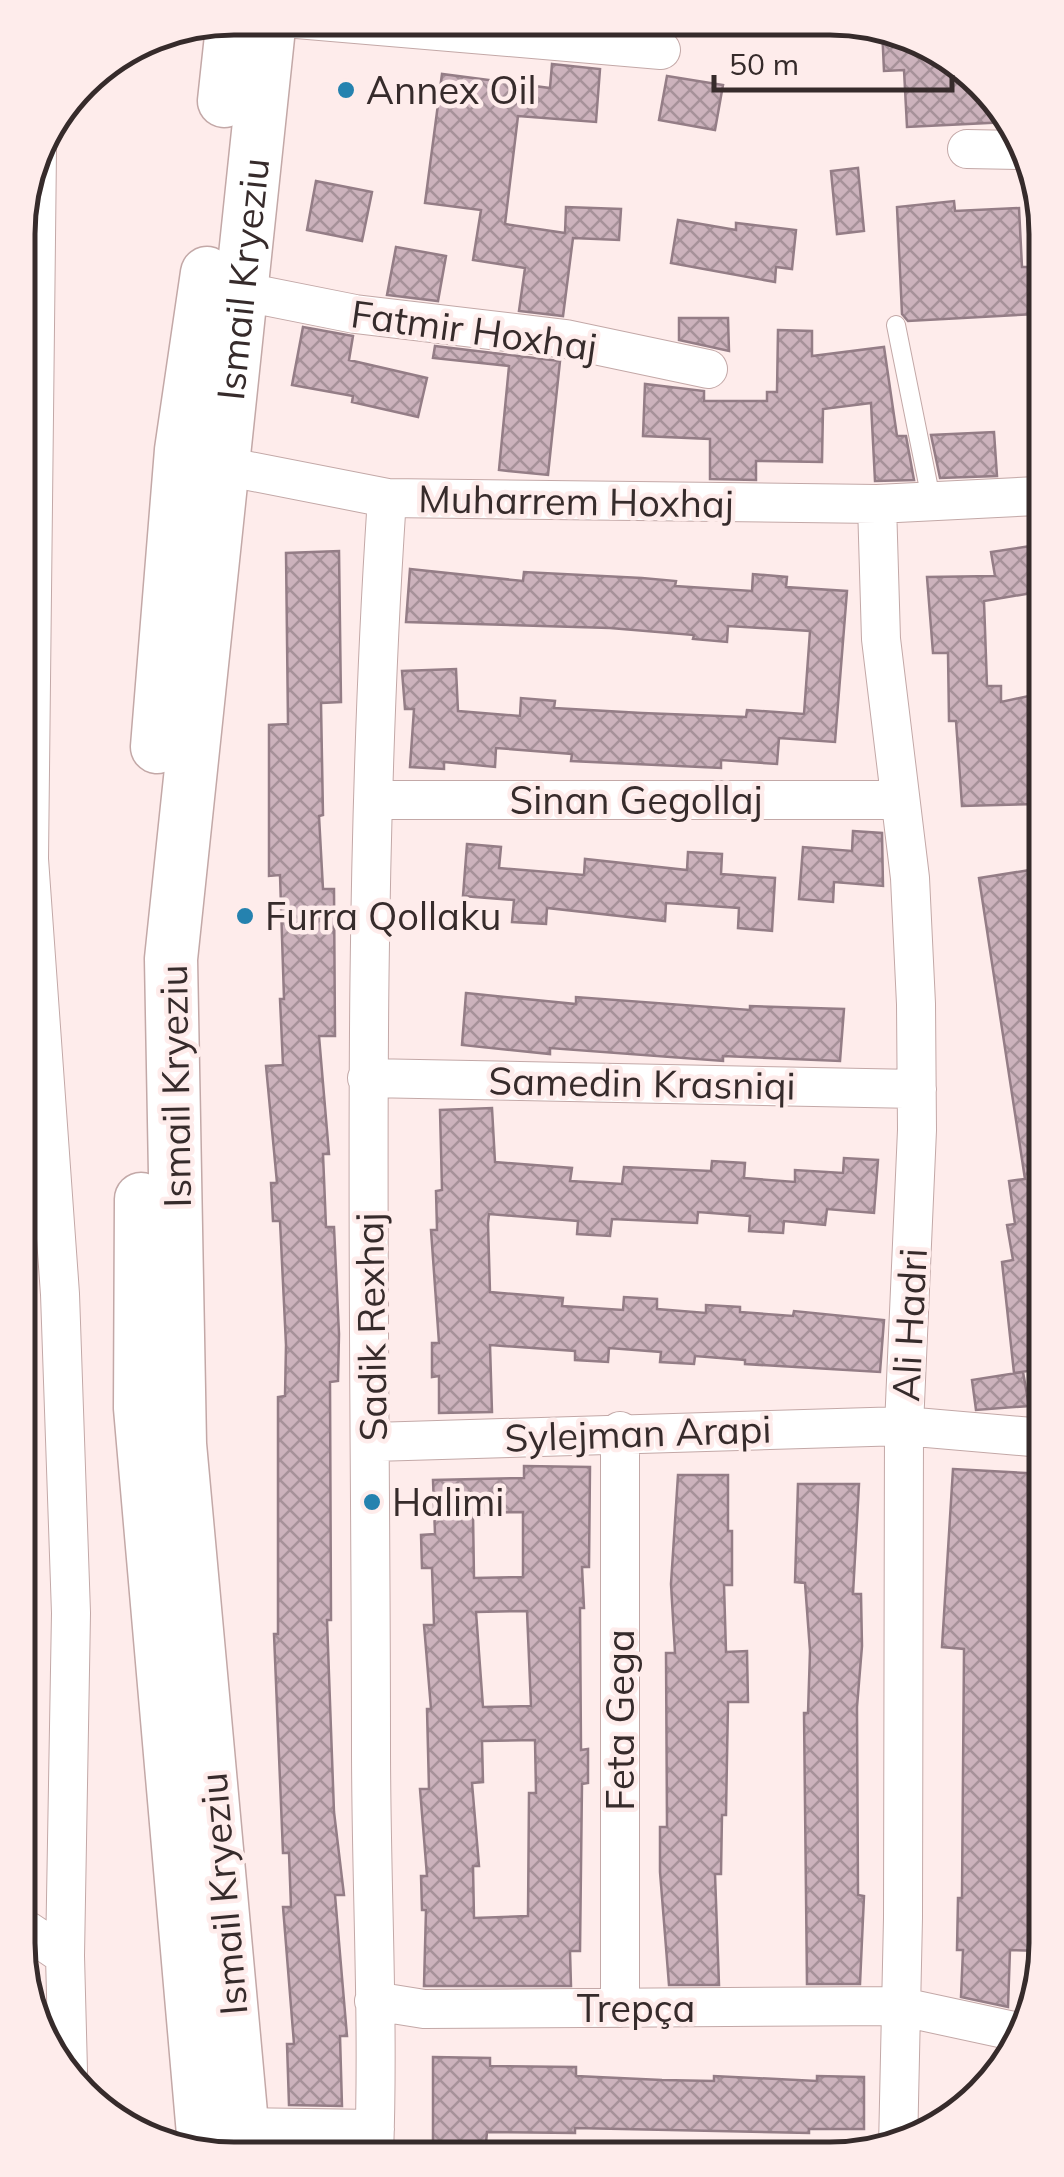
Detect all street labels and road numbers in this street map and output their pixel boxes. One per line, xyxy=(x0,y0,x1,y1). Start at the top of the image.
street label: Ismail Kryeziu xyxy=(206,155,279,402)
street label: Fatmir Hoxhaj xyxy=(348,289,600,371)
street label: Muharrem Hoxhaj xyxy=(418,474,734,528)
street label: Sinan Gegollaj xyxy=(510,776,762,824)
street label: Ismail Kryeziu xyxy=(149,964,201,1208)
street label: Samedin Krasniqi xyxy=(488,1056,796,1110)
street label: Sadik Rexhaj xyxy=(345,1212,397,1442)
street label: Ali Hadri xyxy=(881,1247,937,1403)
street label: Sylejman Arapi xyxy=(504,1404,772,1462)
street label: Feta Gega xyxy=(596,1629,644,1811)
street label: Ismail Kryeziu xyxy=(188,1771,258,2017)
street label: Trepça xyxy=(577,1984,695,2032)

